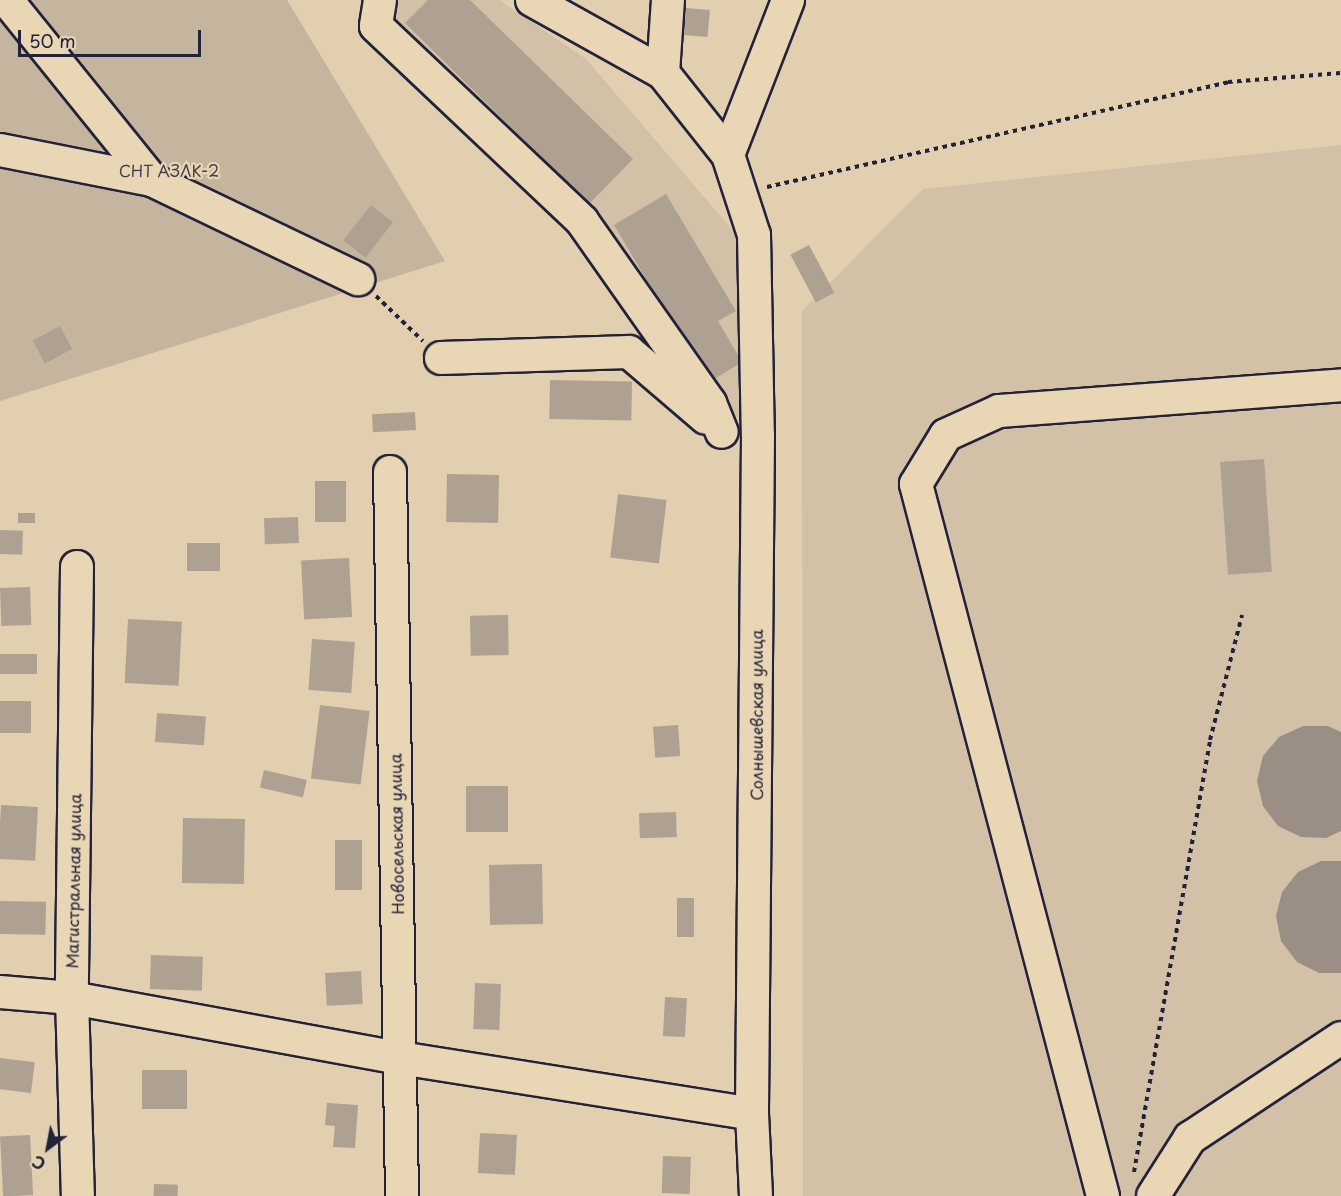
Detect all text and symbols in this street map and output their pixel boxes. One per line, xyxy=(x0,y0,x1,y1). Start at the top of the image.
scale bar xyxy=(21,18,204,56)
text: 50 m xyxy=(29,27,76,54)
park label: СНТ АЗЛК-2 xyxy=(118,160,220,180)
street label: Солнышевская улица xyxy=(746,629,766,801)
street label: Новосельская улица xyxy=(385,753,407,915)
street label: Магистральная улица xyxy=(62,793,84,969)
north arrow xyxy=(18,1118,78,1178)
text: С xyxy=(27,1150,50,1177)

